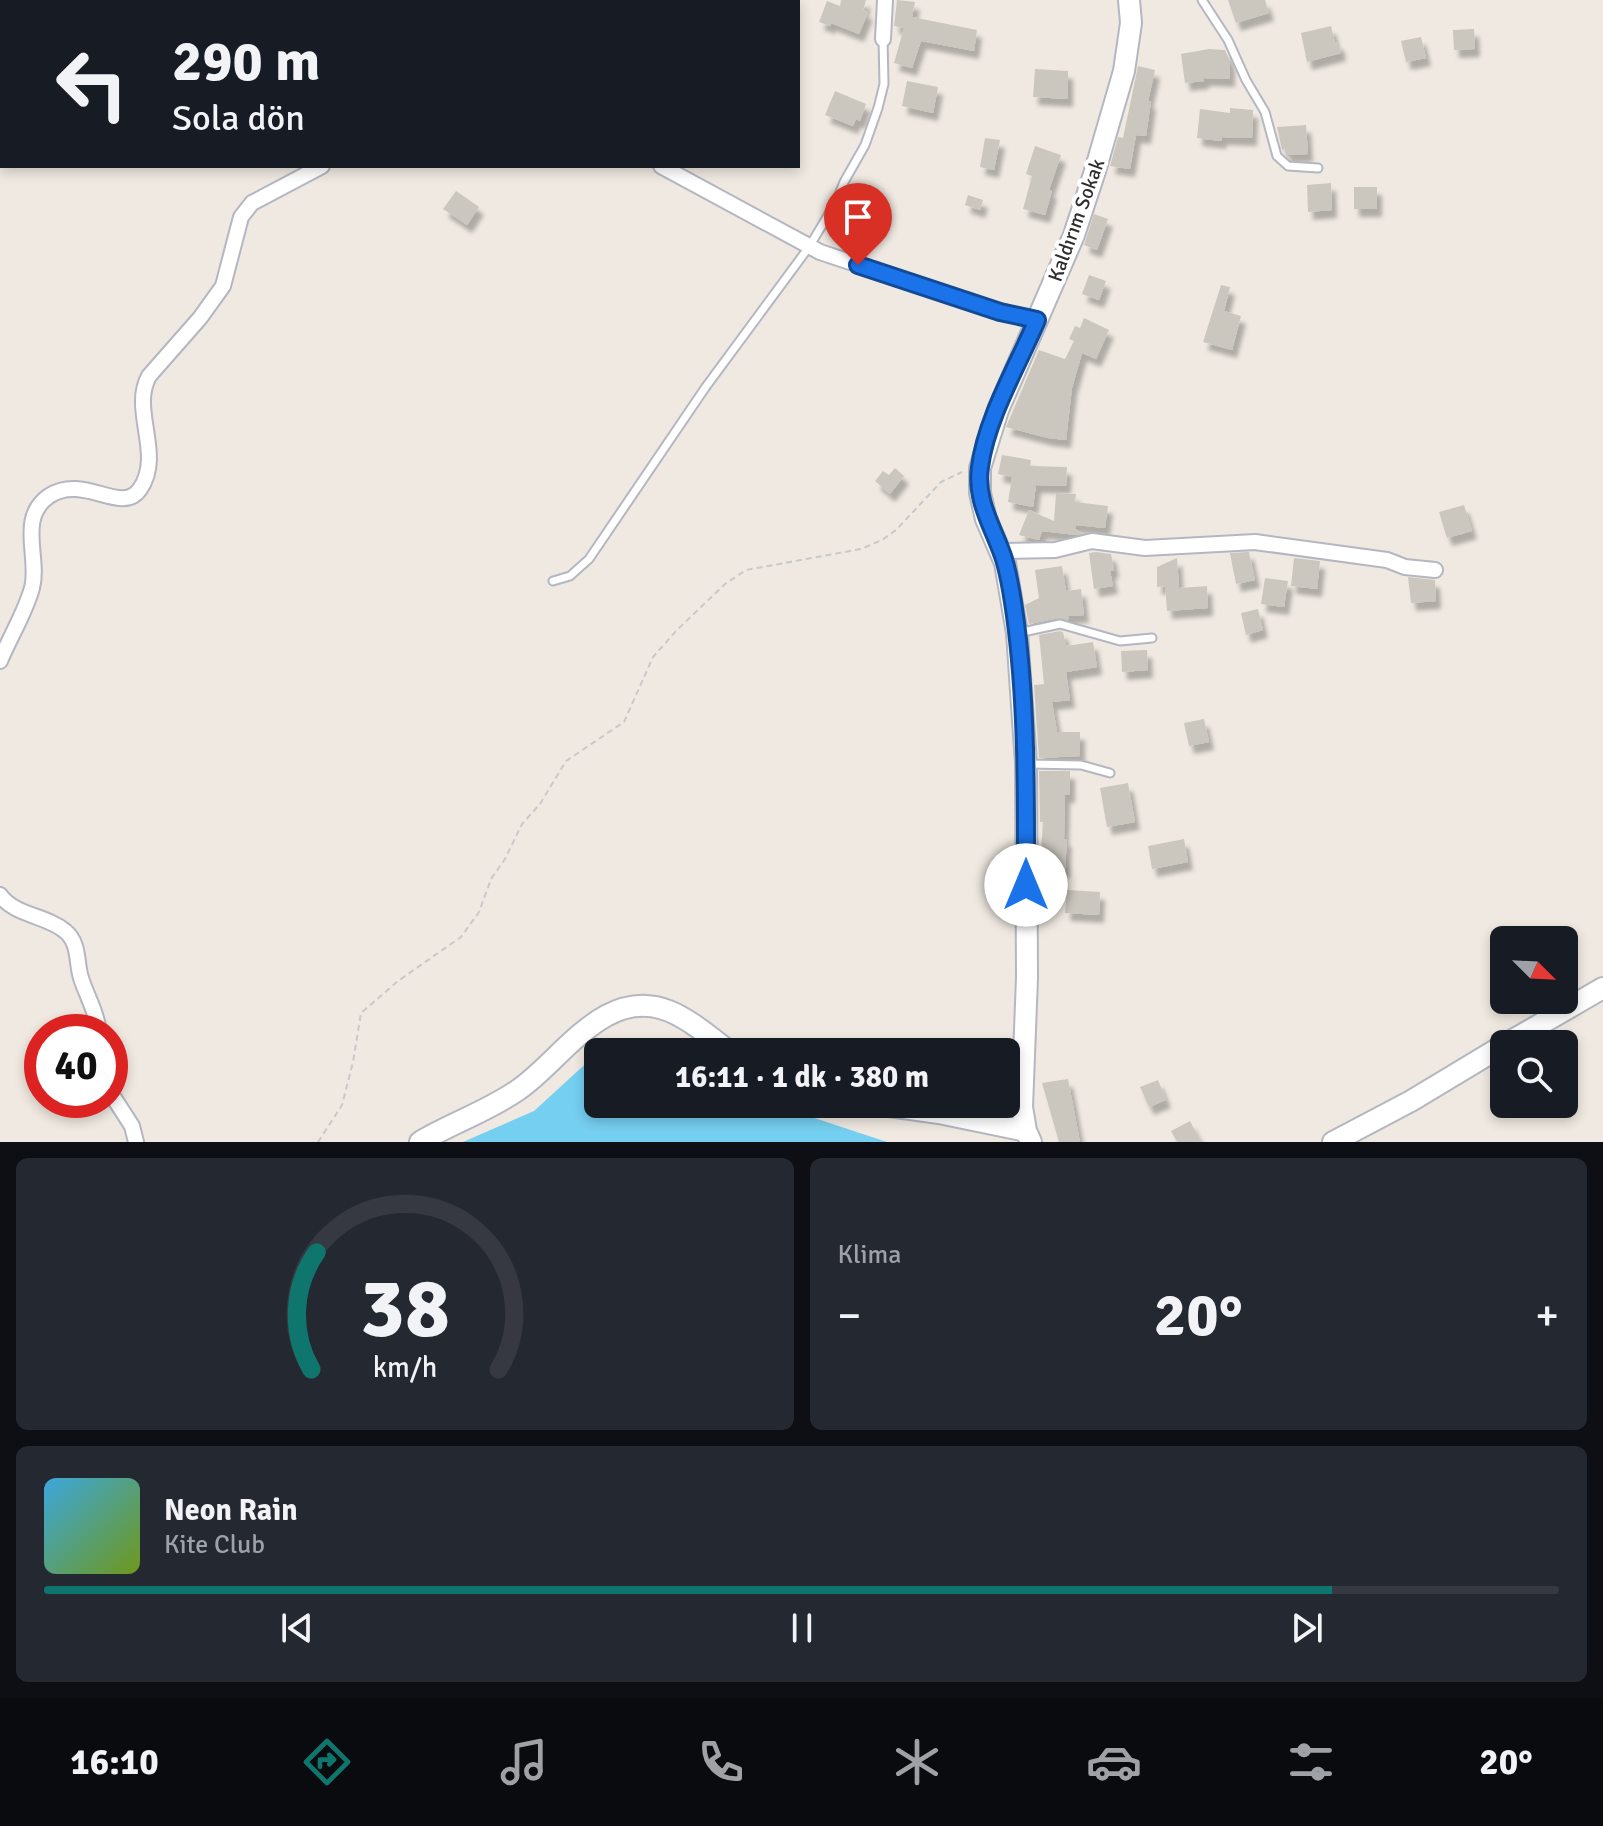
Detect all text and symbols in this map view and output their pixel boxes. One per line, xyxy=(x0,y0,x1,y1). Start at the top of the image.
text: 290 m xyxy=(172,27,320,96)
icon: left xyxy=(40,32,144,136)
text: Sola dön xyxy=(172,96,305,141)
street label: Kaldırım Sokak xyxy=(1043,155,1110,285)
pin xyxy=(824,183,892,265)
icon: arrive xyxy=(836,195,880,239)
position arrow xyxy=(984,843,1068,927)
north arrow xyxy=(1490,926,1578,1014)
map controls xyxy=(1490,926,1578,1118)
speed limit sign: 40 xyxy=(24,1014,128,1118)
button: search xyxy=(1490,1030,1578,1118)
text: 16:11 · 1 dk · 380 m xyxy=(675,1059,929,1096)
text: Klima xyxy=(838,1239,901,1271)
text: 38 xyxy=(360,1258,450,1360)
text: 20° xyxy=(1154,1279,1243,1353)
text: − xyxy=(838,1289,861,1343)
text: + xyxy=(1535,1289,1559,1343)
text: km/h xyxy=(372,1350,437,1385)
text: Neon Rain xyxy=(164,1492,298,1529)
text: Kite Club xyxy=(164,1529,265,1561)
icon: previous xyxy=(275,1606,319,1650)
icon: pause xyxy=(780,1606,824,1650)
icon: next xyxy=(1285,1606,1329,1650)
icon: directions xyxy=(299,1734,355,1790)
icon: music xyxy=(496,1734,552,1790)
icon: phone xyxy=(693,1734,749,1790)
icon: climate xyxy=(889,1734,945,1790)
icon: car xyxy=(1086,1734,1142,1790)
icon: filters xyxy=(1283,1734,1339,1790)
text: 16:10 xyxy=(70,1740,159,1785)
text: 20° xyxy=(1479,1740,1533,1785)

